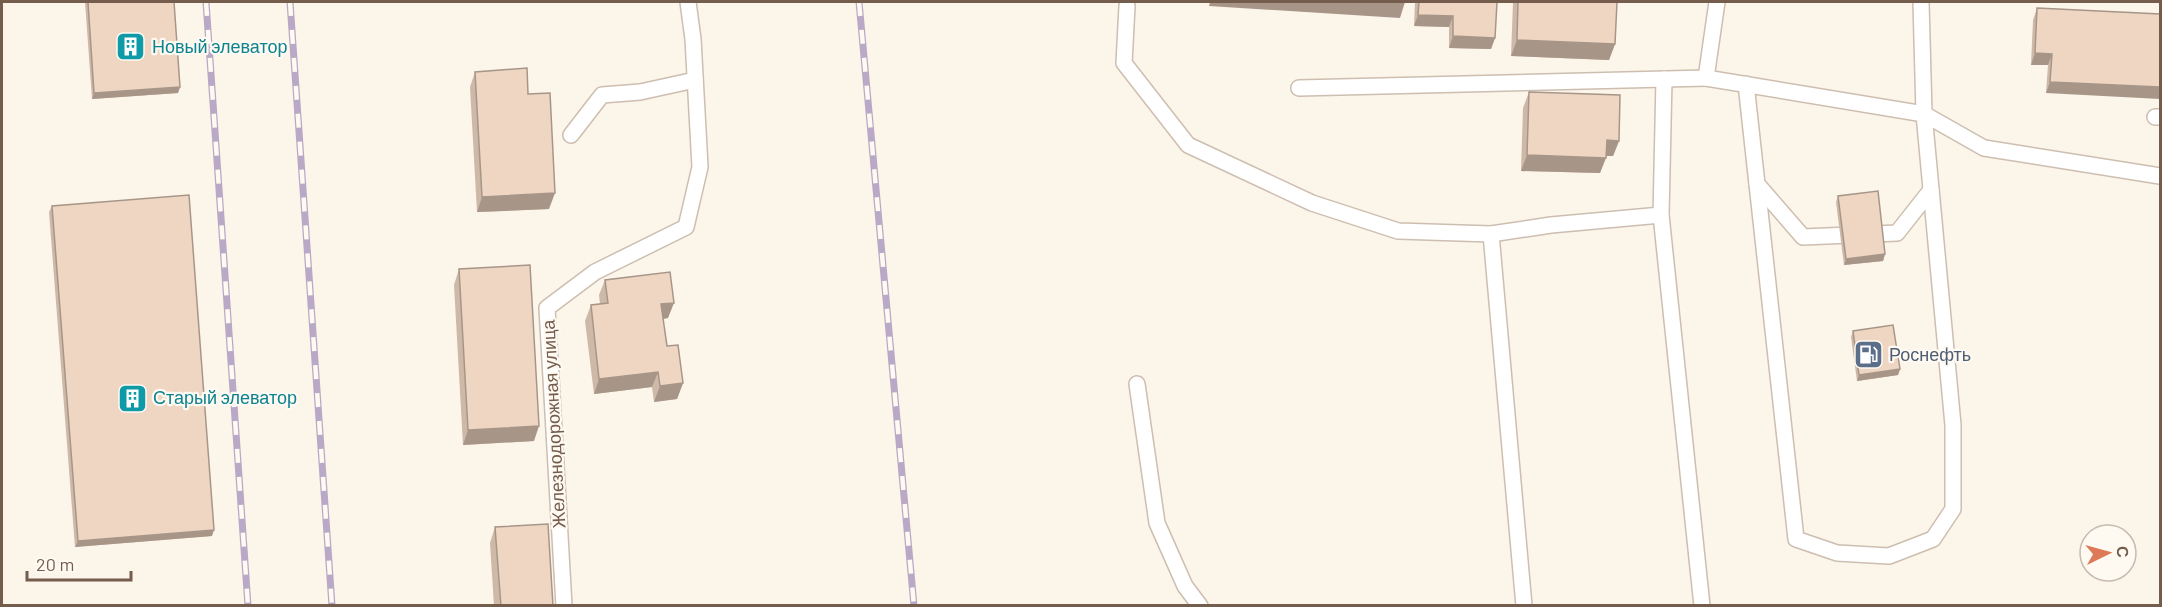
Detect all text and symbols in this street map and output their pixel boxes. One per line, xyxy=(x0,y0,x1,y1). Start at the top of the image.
building icon: Новый элеватор xyxy=(115,31,147,63)
place label: Новый элеватор xyxy=(152,35,288,57)
street label: Железнодорожная улица xyxy=(536,318,569,529)
fuel station icon: Роснефть xyxy=(1852,339,1884,371)
place label: Роснефть xyxy=(1889,343,1971,365)
building icon: Старый элеватор xyxy=(116,382,148,414)
place label: Старый элеватор xyxy=(153,386,297,408)
north arrow xyxy=(2078,523,2138,583)
scale bar xyxy=(27,544,130,582)
text: С xyxy=(2113,545,2133,559)
text: 20 m xyxy=(36,553,74,575)

